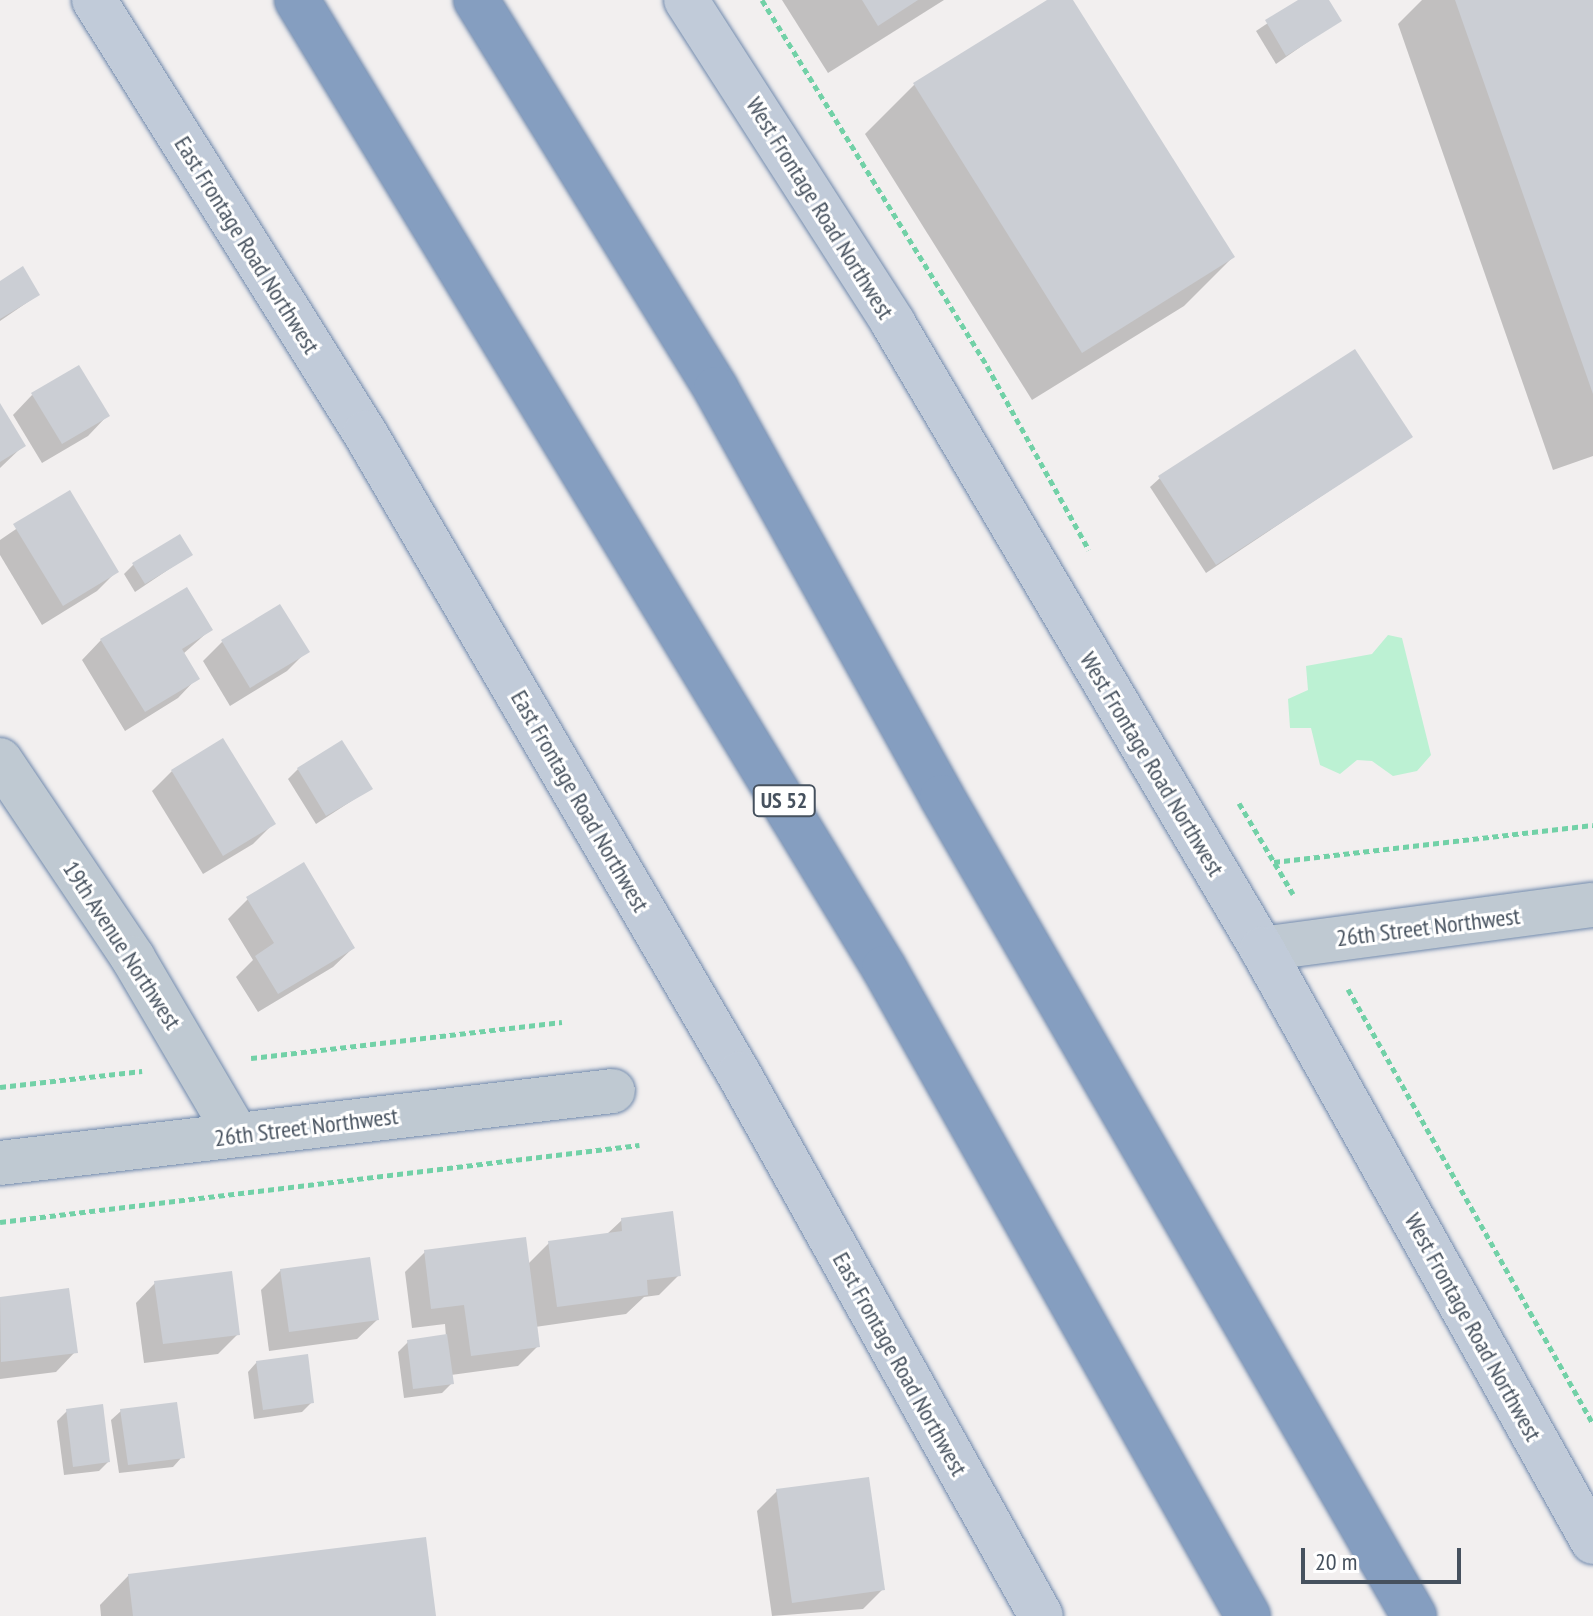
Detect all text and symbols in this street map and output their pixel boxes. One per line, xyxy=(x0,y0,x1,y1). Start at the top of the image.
street label: West Frontage Road Northwest xyxy=(740,92,900,324)
street label: East Frontage Road Northwest xyxy=(168,131,326,359)
street label: West Frontage Road Northwest xyxy=(1074,647,1230,881)
street label: East Frontage Road Northwest xyxy=(505,685,655,917)
road number: US 52 xyxy=(752,783,816,819)
street label: 19th Avenue Northwest xyxy=(57,855,187,1035)
street label: 26th Street Northwest xyxy=(1335,901,1521,953)
street label: 26th Street Northwest xyxy=(213,1101,399,1153)
street label: West Frontage Road Northwest xyxy=(1398,1208,1548,1446)
street label: East Frontage Road Northwest xyxy=(827,1247,973,1481)
scale bar xyxy=(1305,1532,1465,1582)
text: 20 m xyxy=(1315,1546,1357,1577)

